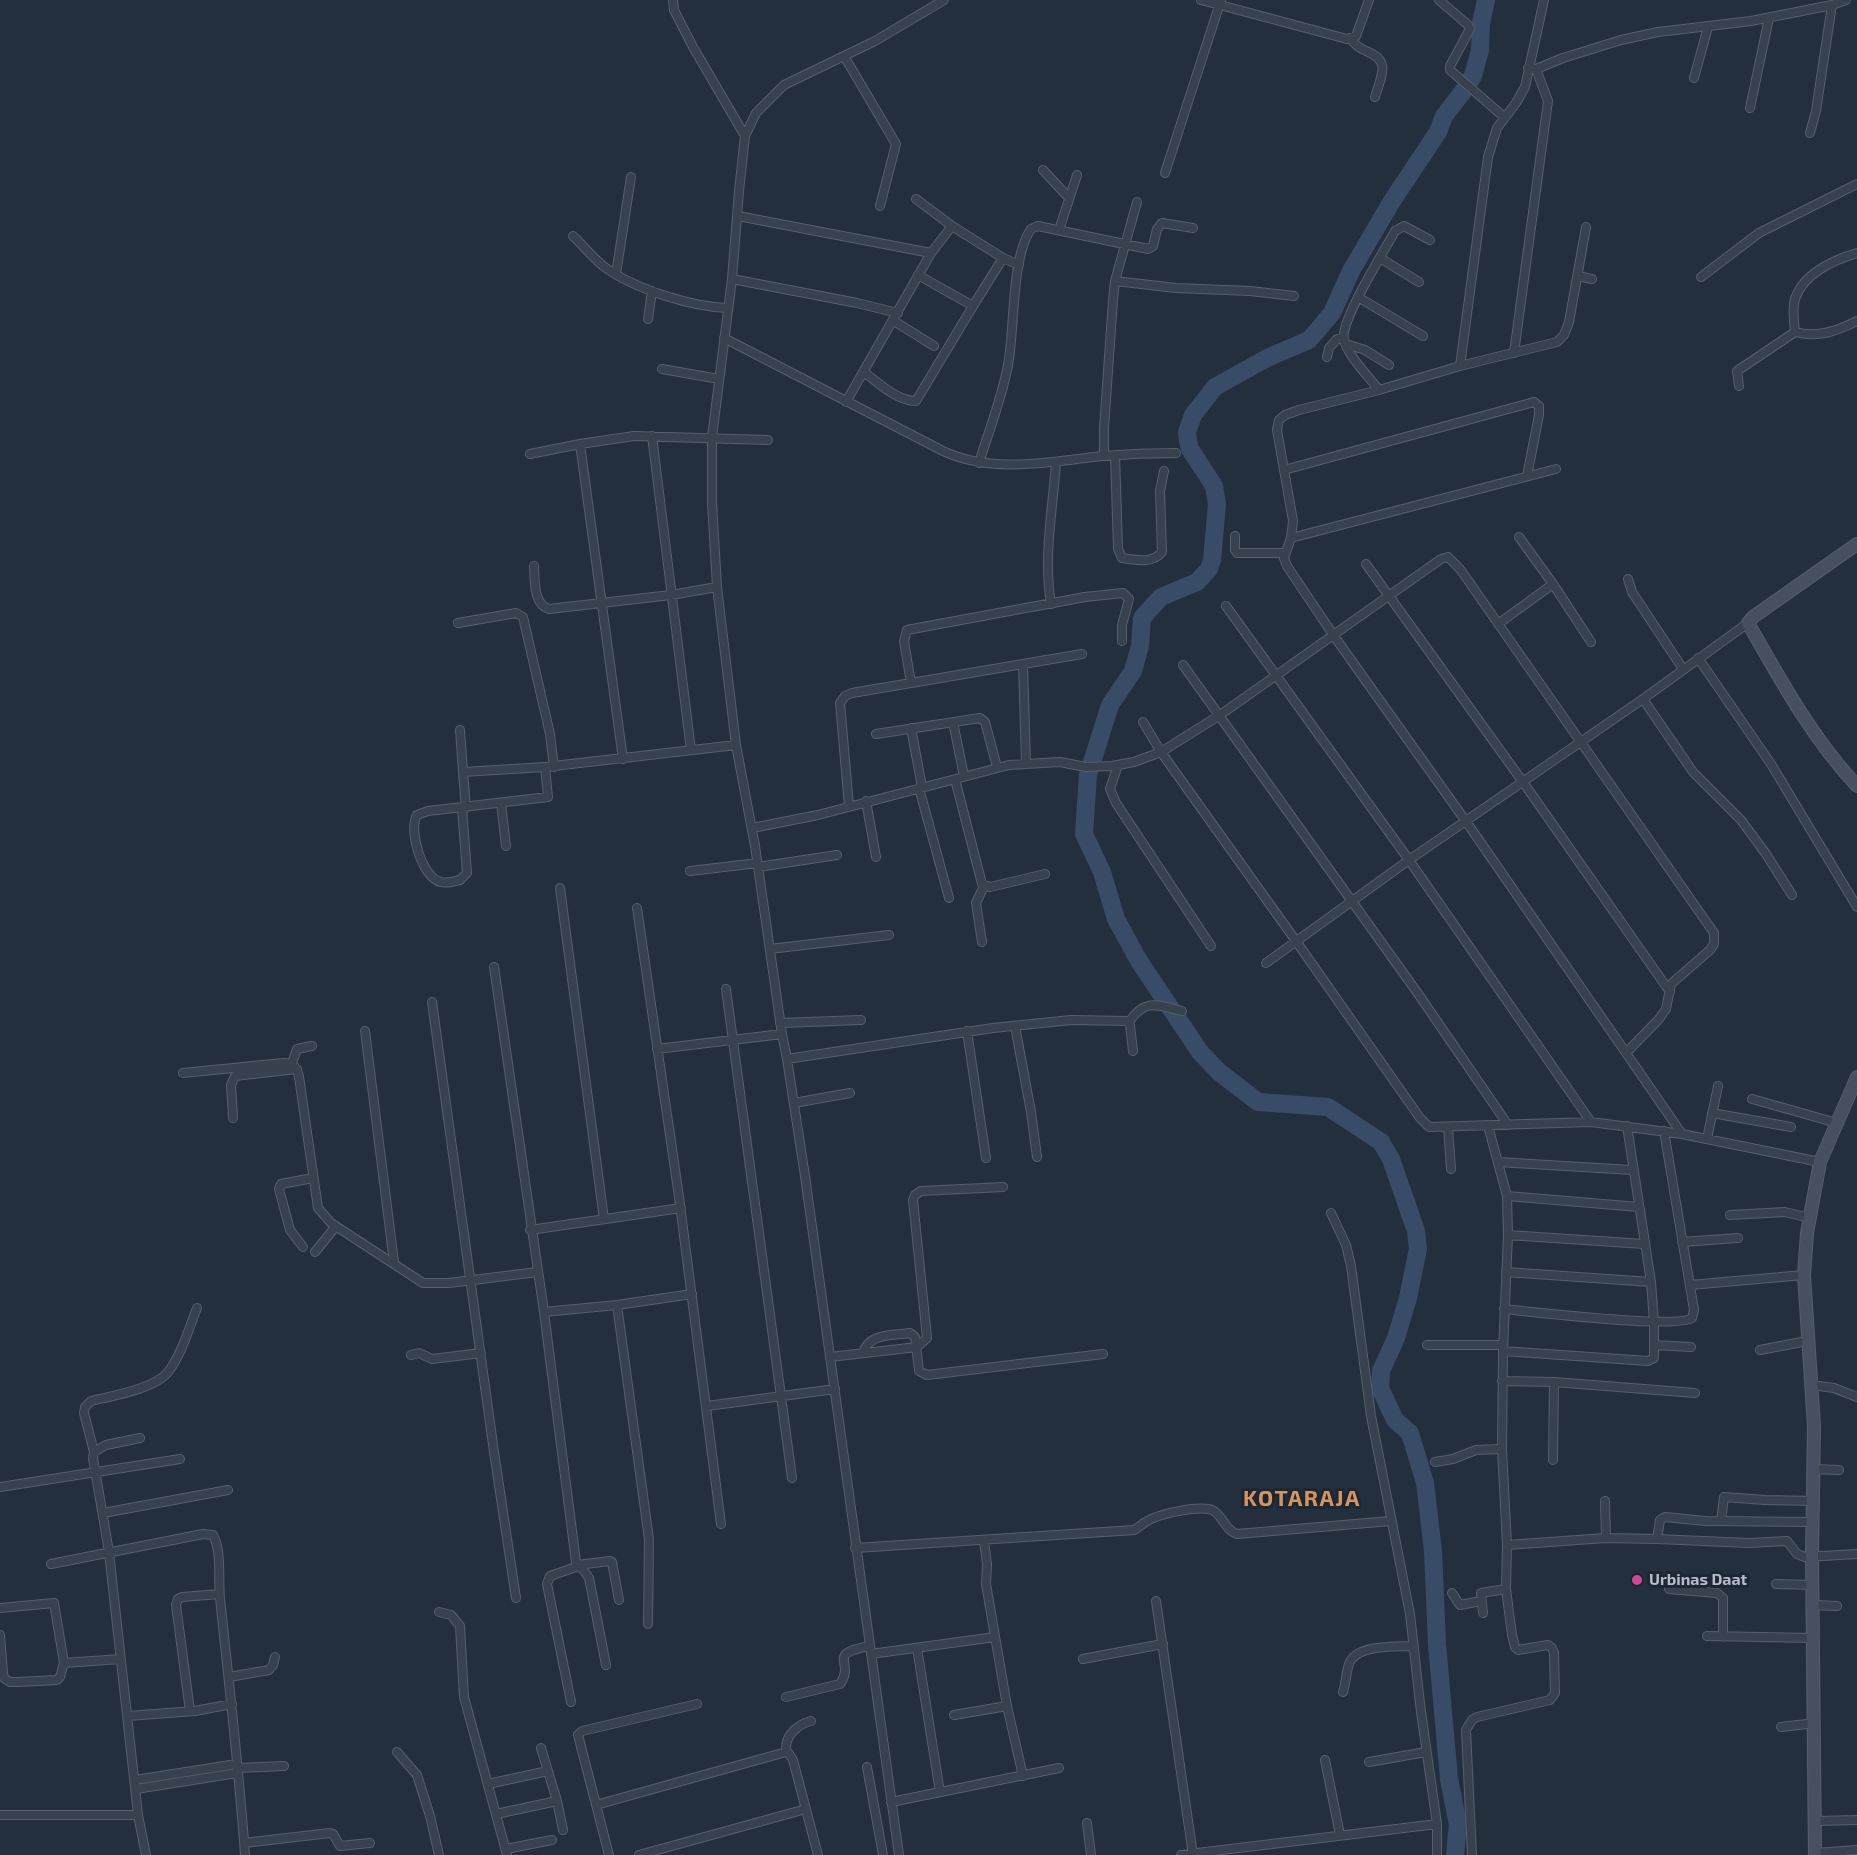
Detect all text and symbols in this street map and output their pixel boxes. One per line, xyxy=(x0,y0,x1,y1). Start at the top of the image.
district label: KOTARAJA xyxy=(1243,1486,1361,1512)
place label: Urbinas Daat xyxy=(1649,1570,1747,1590)
marker: Urbinas Daat xyxy=(1630,1573,1644,1587)

